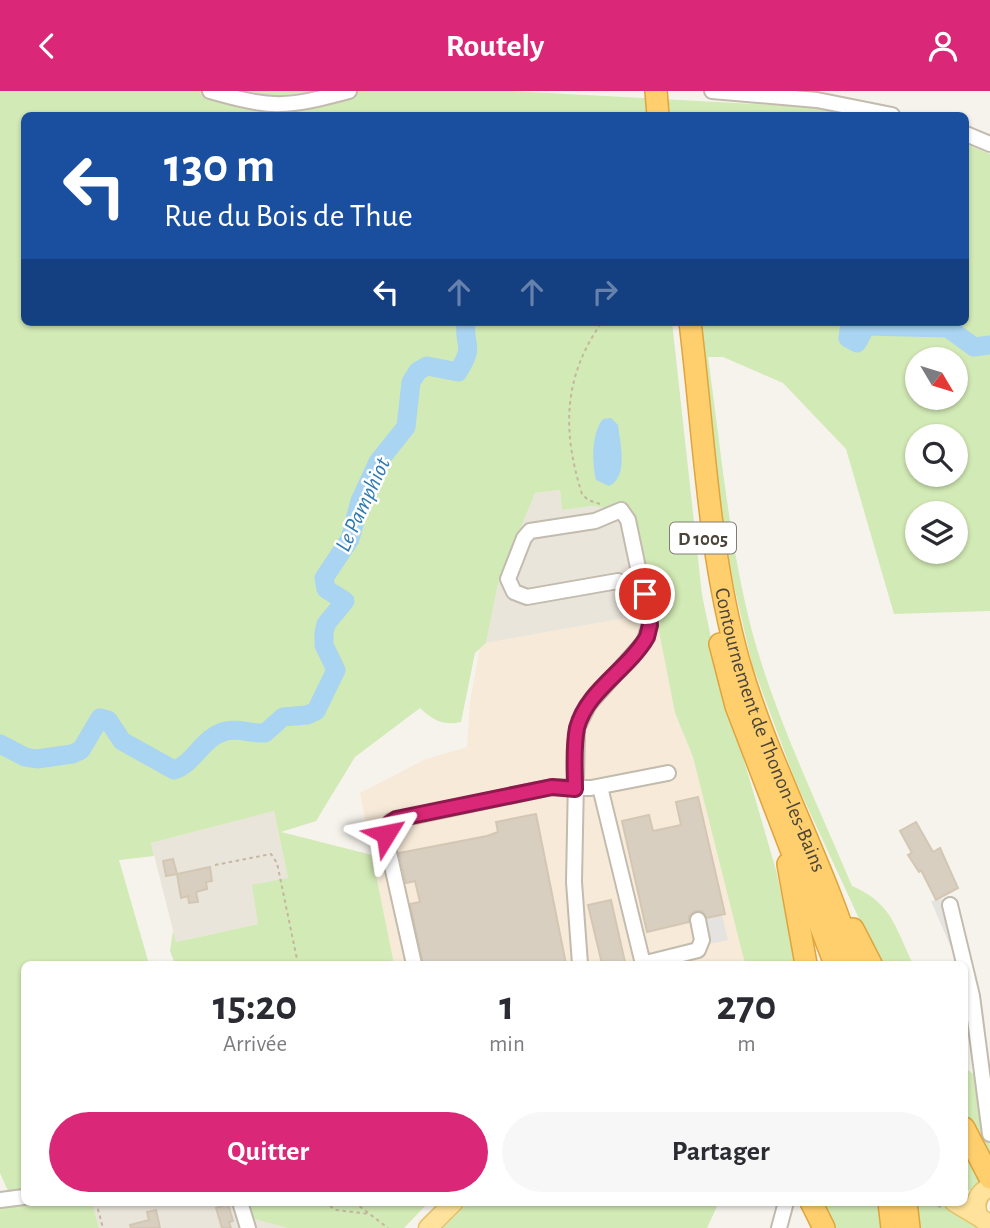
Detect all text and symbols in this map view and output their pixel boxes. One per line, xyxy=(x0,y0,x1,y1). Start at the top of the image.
icon: back xyxy=(28,27,66,65)
icon: person xyxy=(924,27,962,65)
text: Routely xyxy=(446,30,544,62)
icon: left xyxy=(49,140,140,231)
text: 130 m xyxy=(164,142,275,191)
text: Rue du Bois de Thue xyxy=(164,200,413,232)
icon: left xyxy=(367,273,405,311)
icon: ahead xyxy=(440,273,478,311)
icon: ahead xyxy=(513,273,551,311)
icon: right xyxy=(586,273,624,311)
north arrow xyxy=(905,347,968,409)
map controls xyxy=(905,347,968,564)
button: search xyxy=(905,424,968,487)
water label: Le Pamphiot xyxy=(332,454,395,555)
button: layers xyxy=(905,501,968,564)
road number: D 1005 xyxy=(670,523,736,553)
pin xyxy=(615,564,675,624)
icon: arrive xyxy=(626,575,664,613)
street label: Contournement de Thonon-les-Bains xyxy=(711,586,830,875)
position arrow xyxy=(349,797,423,871)
text: 15:20 xyxy=(213,985,297,1027)
text: 1 xyxy=(499,985,514,1027)
text: 270 xyxy=(716,985,776,1027)
text: Arrivée xyxy=(223,1033,287,1056)
text: min xyxy=(489,1033,525,1056)
text: m xyxy=(737,1033,756,1056)
button: Quitter xyxy=(49,1112,488,1192)
button: Partager xyxy=(502,1112,940,1192)

